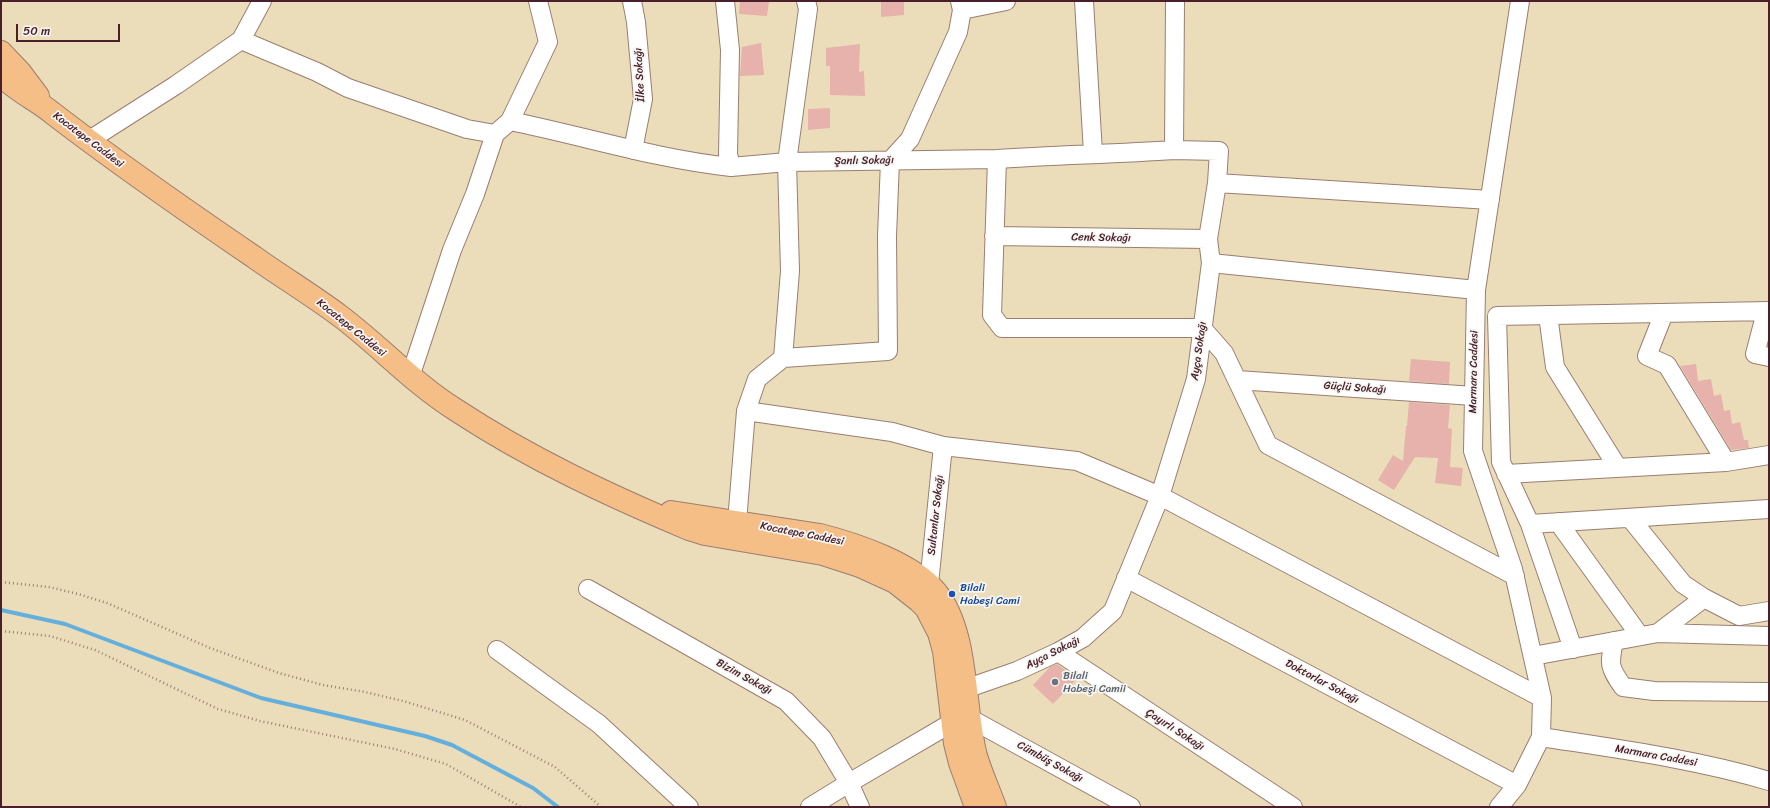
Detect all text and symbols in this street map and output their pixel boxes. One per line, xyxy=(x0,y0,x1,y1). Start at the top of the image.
scale bar xyxy=(18,16,122,42)
text: 50 m xyxy=(23,20,50,42)
street label: İlke Sokağı xyxy=(632,48,648,102)
street label: Kocatepe Caddesi xyxy=(50,109,126,171)
street label: Şanlı Sokağı xyxy=(834,154,894,168)
street label: Cenk Sokağı xyxy=(1071,231,1131,245)
street label: Kocatepe Caddesi xyxy=(314,296,388,360)
street label: Ayça Sokağı xyxy=(1188,321,1210,381)
street label: Marmara Caddesi xyxy=(1467,330,1481,414)
street label: Güçlü Sokağı xyxy=(1323,379,1387,397)
street label: Sultanlar Sokağı xyxy=(925,474,947,556)
street label: Kocatepe Caddesi xyxy=(759,519,845,549)
place label: Bilali Habeşi Cami xyxy=(960,581,1020,607)
marker: Bilali Habeşi Cami xyxy=(947,589,957,599)
street label: Ayça Sokağı xyxy=(1024,634,1082,672)
street label: Bizim Sokağı xyxy=(714,656,774,698)
street label: Doktorlar Sokağı xyxy=(1283,657,1361,707)
place label: Bilali Habeşi Camii xyxy=(1063,669,1126,695)
marker: Bilali Habeşi Camii xyxy=(1050,677,1060,687)
street label: Çayırlı Sokağı xyxy=(1143,706,1207,754)
street label: Cümbüş Sokağı xyxy=(1015,738,1085,786)
street label: Marmara Caddesi xyxy=(1614,742,1698,770)

